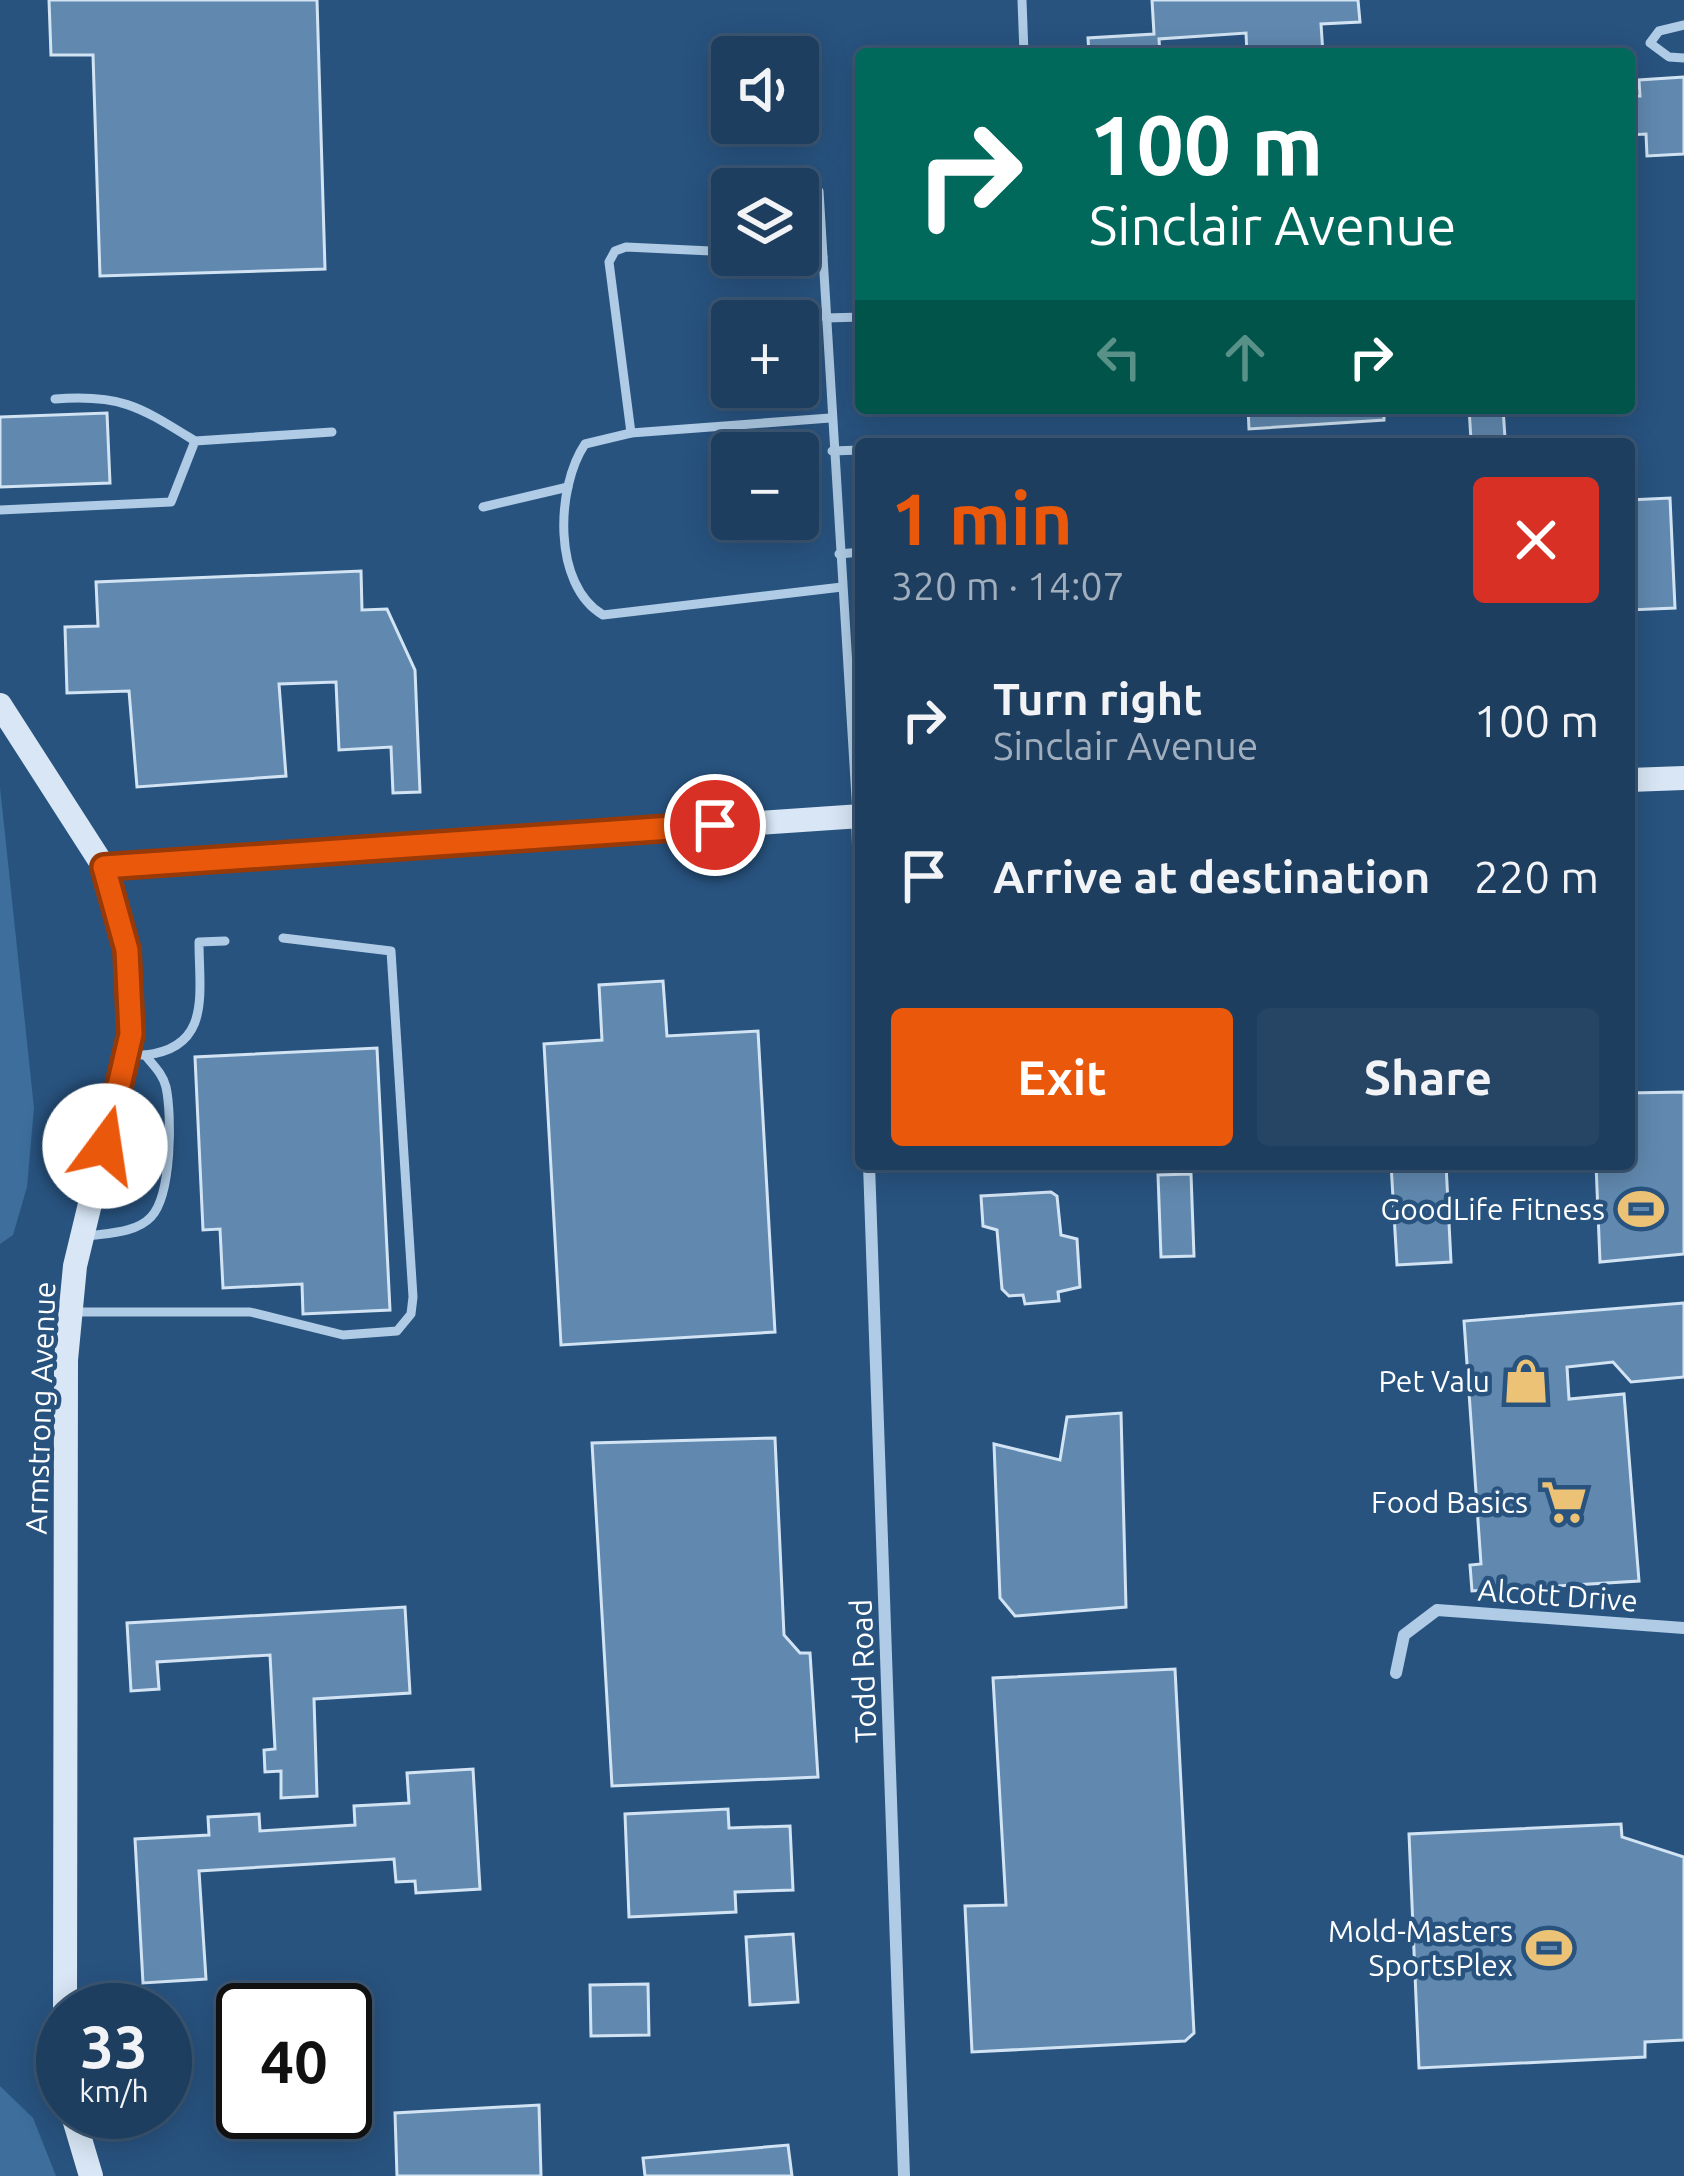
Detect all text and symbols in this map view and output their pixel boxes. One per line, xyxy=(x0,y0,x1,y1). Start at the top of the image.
map controls xyxy=(711,36,819,540)
button: sound xyxy=(711,36,819,144)
icon: right xyxy=(891,96,1047,252)
text: 100 m xyxy=(1089,97,1323,191)
button: layers xyxy=(711,168,819,276)
text: Sinclair Avenue xyxy=(1089,195,1456,255)
button: + xyxy=(711,300,819,408)
icon: left xyxy=(1086,324,1152,390)
icon: ahead xyxy=(1212,324,1278,390)
icon: right xyxy=(1338,324,1404,390)
button: − xyxy=(711,432,819,540)
button: close xyxy=(1473,477,1599,603)
text: 1 min xyxy=(891,478,1073,559)
text: 320 m · 14:07 xyxy=(891,564,1125,607)
text: Turn right xyxy=(993,673,1202,724)
icon: right xyxy=(891,687,957,753)
text: 100 m xyxy=(1474,695,1599,746)
text: Sinclair Avenue xyxy=(993,724,1258,767)
pin xyxy=(664,774,766,876)
icon: arrive xyxy=(682,792,748,858)
icon: arrive xyxy=(891,843,957,909)
text: Arrive at destination xyxy=(993,851,1430,902)
text: 220 m xyxy=(1474,851,1599,902)
button: Exit xyxy=(891,1008,1233,1146)
button: Share xyxy=(1257,1008,1599,1146)
position arrow xyxy=(42,1083,168,1209)
sports icon: GoodLife Fitness xyxy=(1616,1184,1666,1234)
place label: GoodLife Fitness xyxy=(1380,1192,1605,1226)
street label: Armstrong Avenue xyxy=(19,1281,61,1535)
shop icon: Pet Valu xyxy=(1501,1356,1551,1406)
place label: Pet Valu xyxy=(1378,1364,1490,1398)
supermarket icon: Food Basics xyxy=(1539,1477,1589,1527)
place label: Food Basics xyxy=(1371,1485,1528,1519)
street label: Alcott Drive xyxy=(1477,1572,1639,1618)
street label: Todd Road xyxy=(843,1598,883,1744)
place label: Mold-Masters SportsPlex xyxy=(1328,1914,1513,1982)
sports icon: Mold-Masters SportsPlex xyxy=(1524,1923,1574,1973)
speed limit sign: 40 xyxy=(216,1983,372,2139)
text: 33 xyxy=(80,2012,148,2079)
text: km/h xyxy=(79,2074,149,2108)

